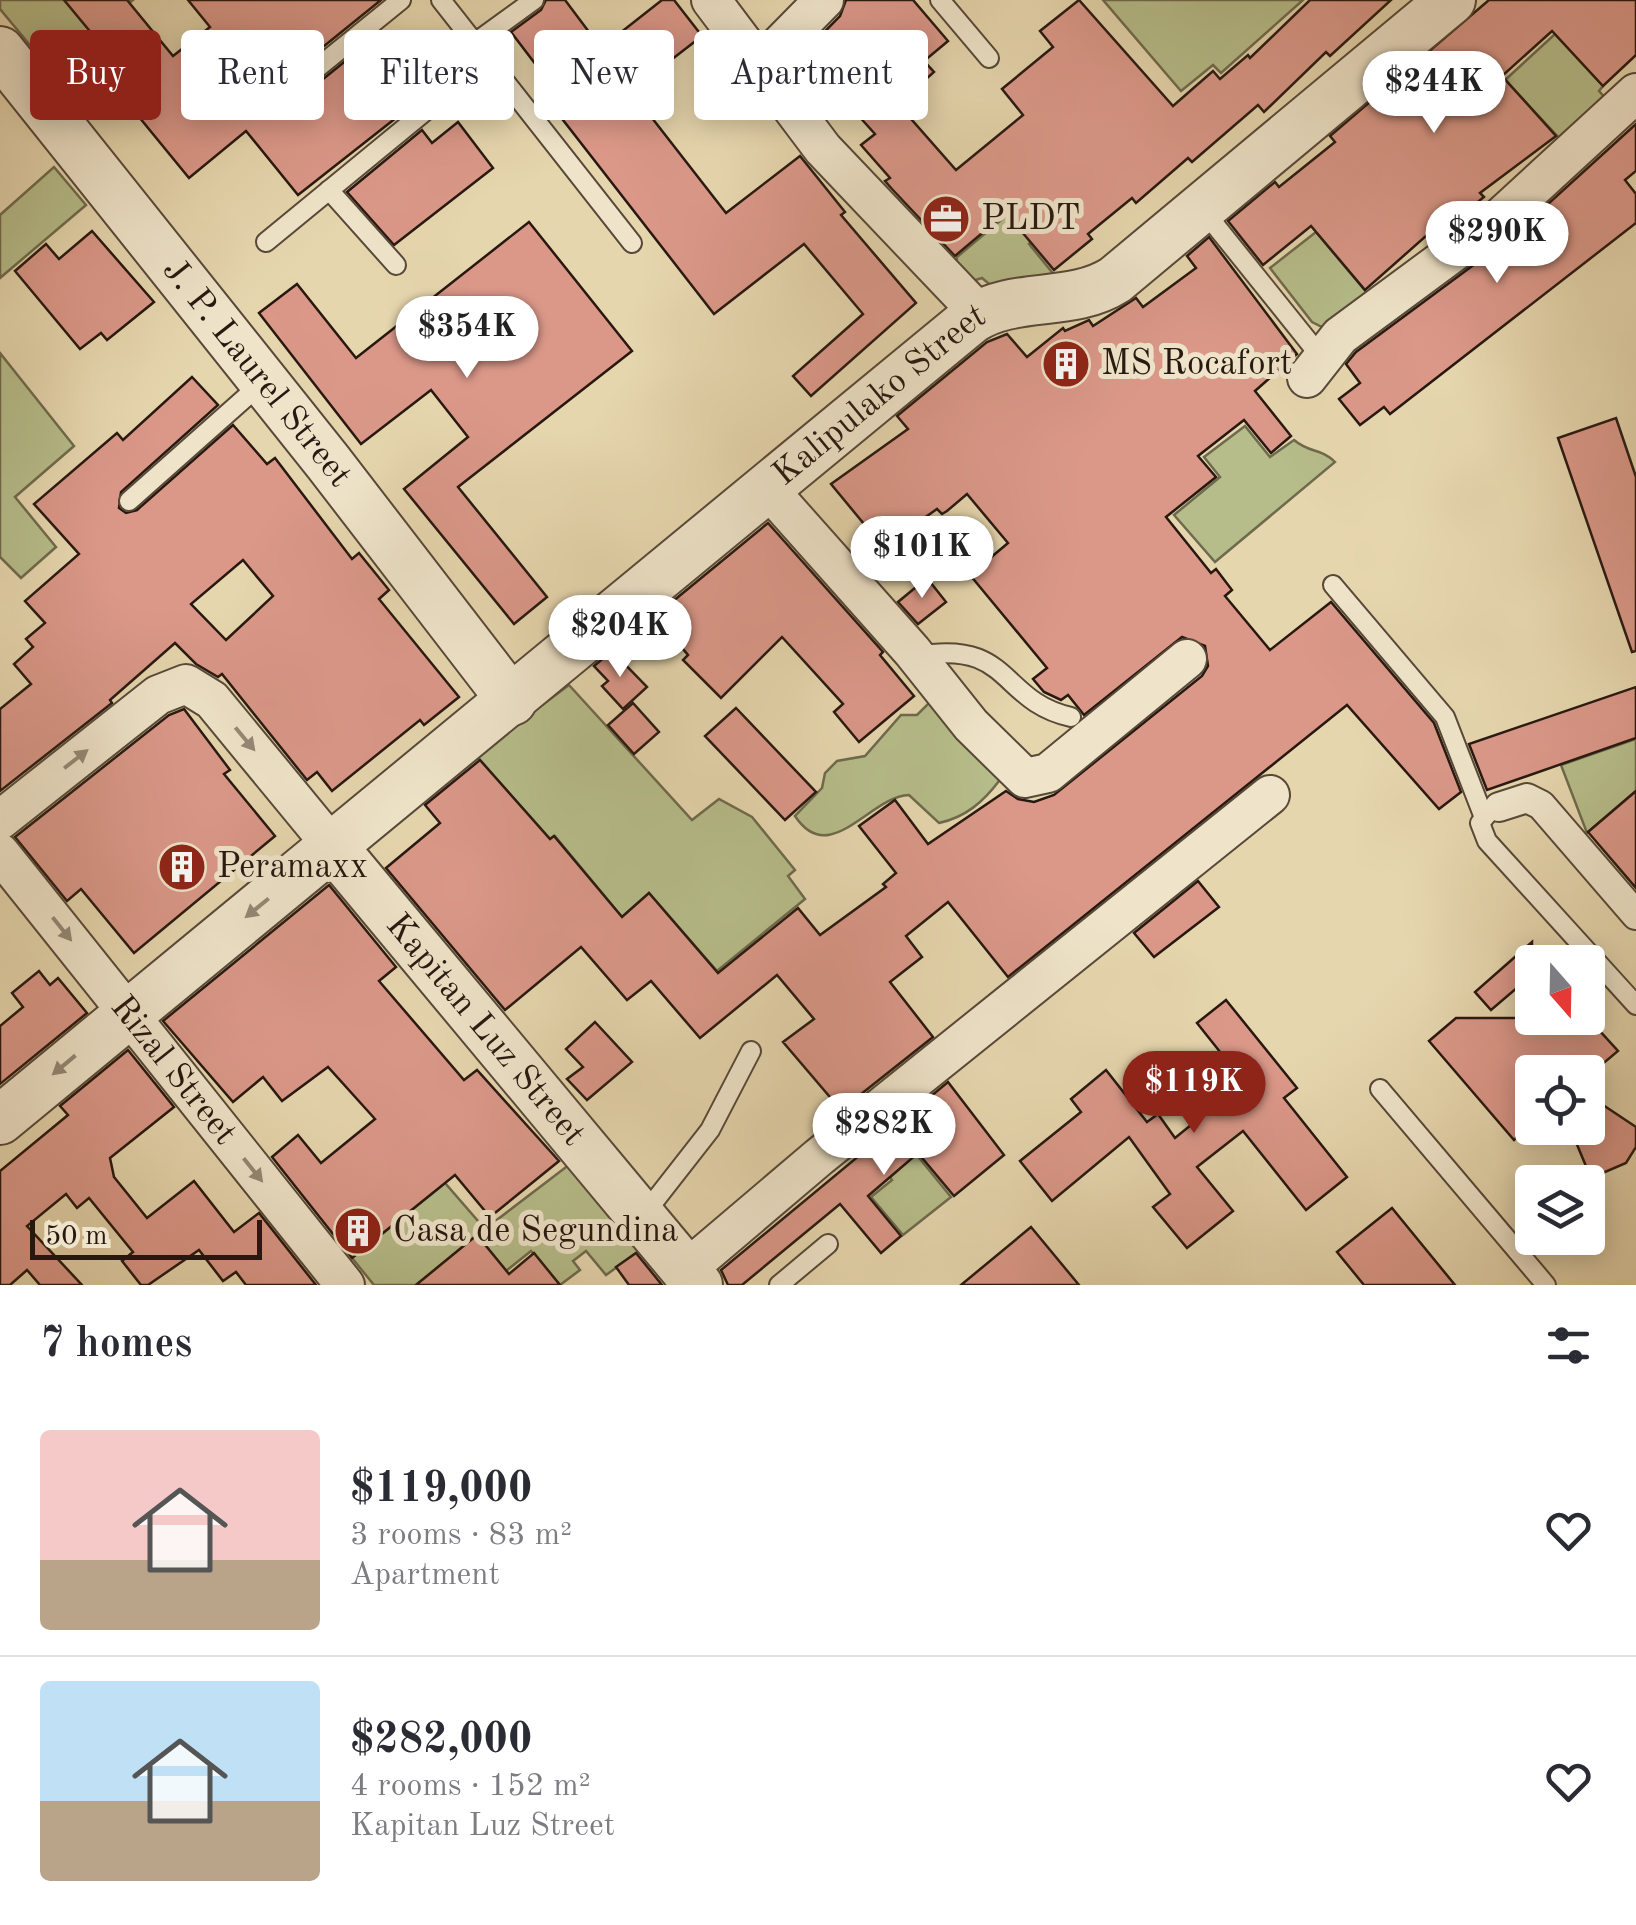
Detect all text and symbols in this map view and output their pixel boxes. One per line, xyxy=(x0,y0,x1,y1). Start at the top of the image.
chip: Buy xyxy=(30,30,161,120)
chip: Rent xyxy=(181,30,324,120)
chip: Filters xyxy=(344,30,514,120)
chip: New xyxy=(534,30,674,120)
chip: Apartment xyxy=(694,30,928,120)
pin: $244K xyxy=(1364,51,1504,136)
text: $244K xyxy=(1385,67,1483,99)
office icon: PLDT xyxy=(920,193,972,245)
pin: $290K xyxy=(1427,201,1567,286)
place label: PLDT xyxy=(981,202,1081,237)
text: $290K xyxy=(1448,217,1546,249)
street label: J. P. Laurel Street xyxy=(156,252,358,494)
pin: $354K xyxy=(397,296,537,381)
street label: Kalipulako Street xyxy=(767,297,991,493)
text: $354K xyxy=(418,312,516,344)
building icon: MS Rocafort xyxy=(1040,338,1092,390)
place label: MS Rocafort xyxy=(1101,347,1292,382)
pin: $101K xyxy=(852,516,992,601)
text: $101K xyxy=(873,532,971,564)
pin: $204K xyxy=(550,595,690,680)
text: $204K xyxy=(571,611,669,643)
one-way arrow xyxy=(233,727,255,752)
one-way arrow xyxy=(63,749,89,770)
building icon: Peramaxx xyxy=(156,841,208,893)
place label: Peramaxx xyxy=(217,850,368,885)
one-way arrow xyxy=(244,897,270,918)
street label: Kapitan Luz Street xyxy=(379,907,592,1152)
one-way arrow xyxy=(51,916,72,942)
north arrow xyxy=(1515,945,1605,1035)
map controls xyxy=(1515,945,1605,1255)
street label: Rizal Street xyxy=(104,989,243,1151)
pin: $119K xyxy=(1124,1051,1264,1136)
one-way arrow xyxy=(52,1054,77,1075)
button: locate xyxy=(1515,1055,1605,1145)
text: $119K xyxy=(1145,1067,1243,1099)
pin: $282K xyxy=(814,1093,954,1178)
text: $282K xyxy=(835,1109,933,1141)
one-way arrow xyxy=(242,1158,263,1183)
button: layers xyxy=(1515,1165,1605,1255)
building icon: Casa de Segundina xyxy=(332,1205,384,1257)
place label: Casa de Segundina xyxy=(393,1214,678,1249)
scale bar xyxy=(30,1215,262,1260)
text: 50 m xyxy=(45,1223,108,1251)
icon: filters xyxy=(1541,1318,1596,1373)
text: 7 homes xyxy=(40,1324,192,1366)
text: $119,000 xyxy=(350,1469,532,1511)
icon: home xyxy=(120,1470,240,1590)
icon: heart xyxy=(1541,1503,1596,1558)
text: 3 rooms · 83 m² xyxy=(350,1520,572,1552)
text: Apartment xyxy=(350,1560,500,1592)
text: $282,000 xyxy=(350,1720,532,1762)
icon: home xyxy=(120,1721,240,1841)
icon: heart xyxy=(1541,1754,1596,1809)
text: 4 rooms · 152 m² xyxy=(350,1771,591,1803)
text: Kapitan Luz Street xyxy=(350,1811,615,1843)

